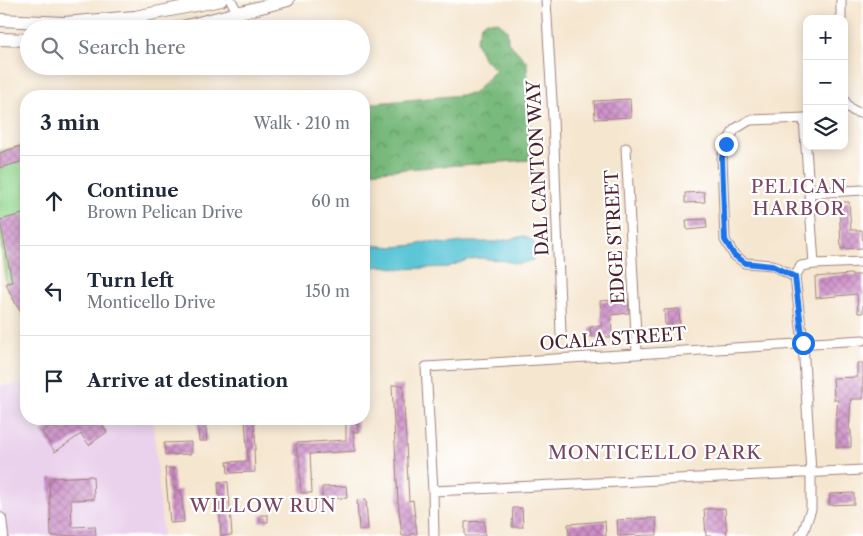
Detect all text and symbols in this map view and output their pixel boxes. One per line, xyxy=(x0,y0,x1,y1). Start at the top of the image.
map controls xyxy=(803,15,848,150)
button: + xyxy=(803,15,848,60)
search box xyxy=(20,20,370,75)
icon: search xyxy=(38,34,66,62)
text: Search here xyxy=(78,36,186,59)
button: − xyxy=(803,60,848,105)
street label: DAL CANTON WAY xyxy=(522,78,554,256)
button: layers xyxy=(803,105,848,150)
text: 3 min xyxy=(40,110,100,135)
text: Walk · 210 m xyxy=(254,113,350,133)
route end xyxy=(715,133,738,156)
street label: EDGE STREET xyxy=(600,169,630,305)
district label: PELICAN HARBOR xyxy=(751,175,847,220)
text: Continue xyxy=(87,179,179,202)
icon: ahead xyxy=(40,187,68,215)
text: 60 m xyxy=(311,191,350,211)
text: Brown Pelican Drive xyxy=(87,202,243,222)
text: Turn left xyxy=(87,269,174,292)
icon: left xyxy=(40,277,68,305)
text: 150 m xyxy=(305,281,350,301)
text: Monticello Drive xyxy=(87,292,216,312)
street label: OCALA STREET xyxy=(539,323,688,355)
route start xyxy=(792,332,815,355)
icon: arrive xyxy=(40,367,68,395)
text: Arrive at destination xyxy=(87,369,288,392)
district label: MONTICELLO PARK xyxy=(548,441,762,464)
district label: WILLOW RUN xyxy=(188,494,337,517)

